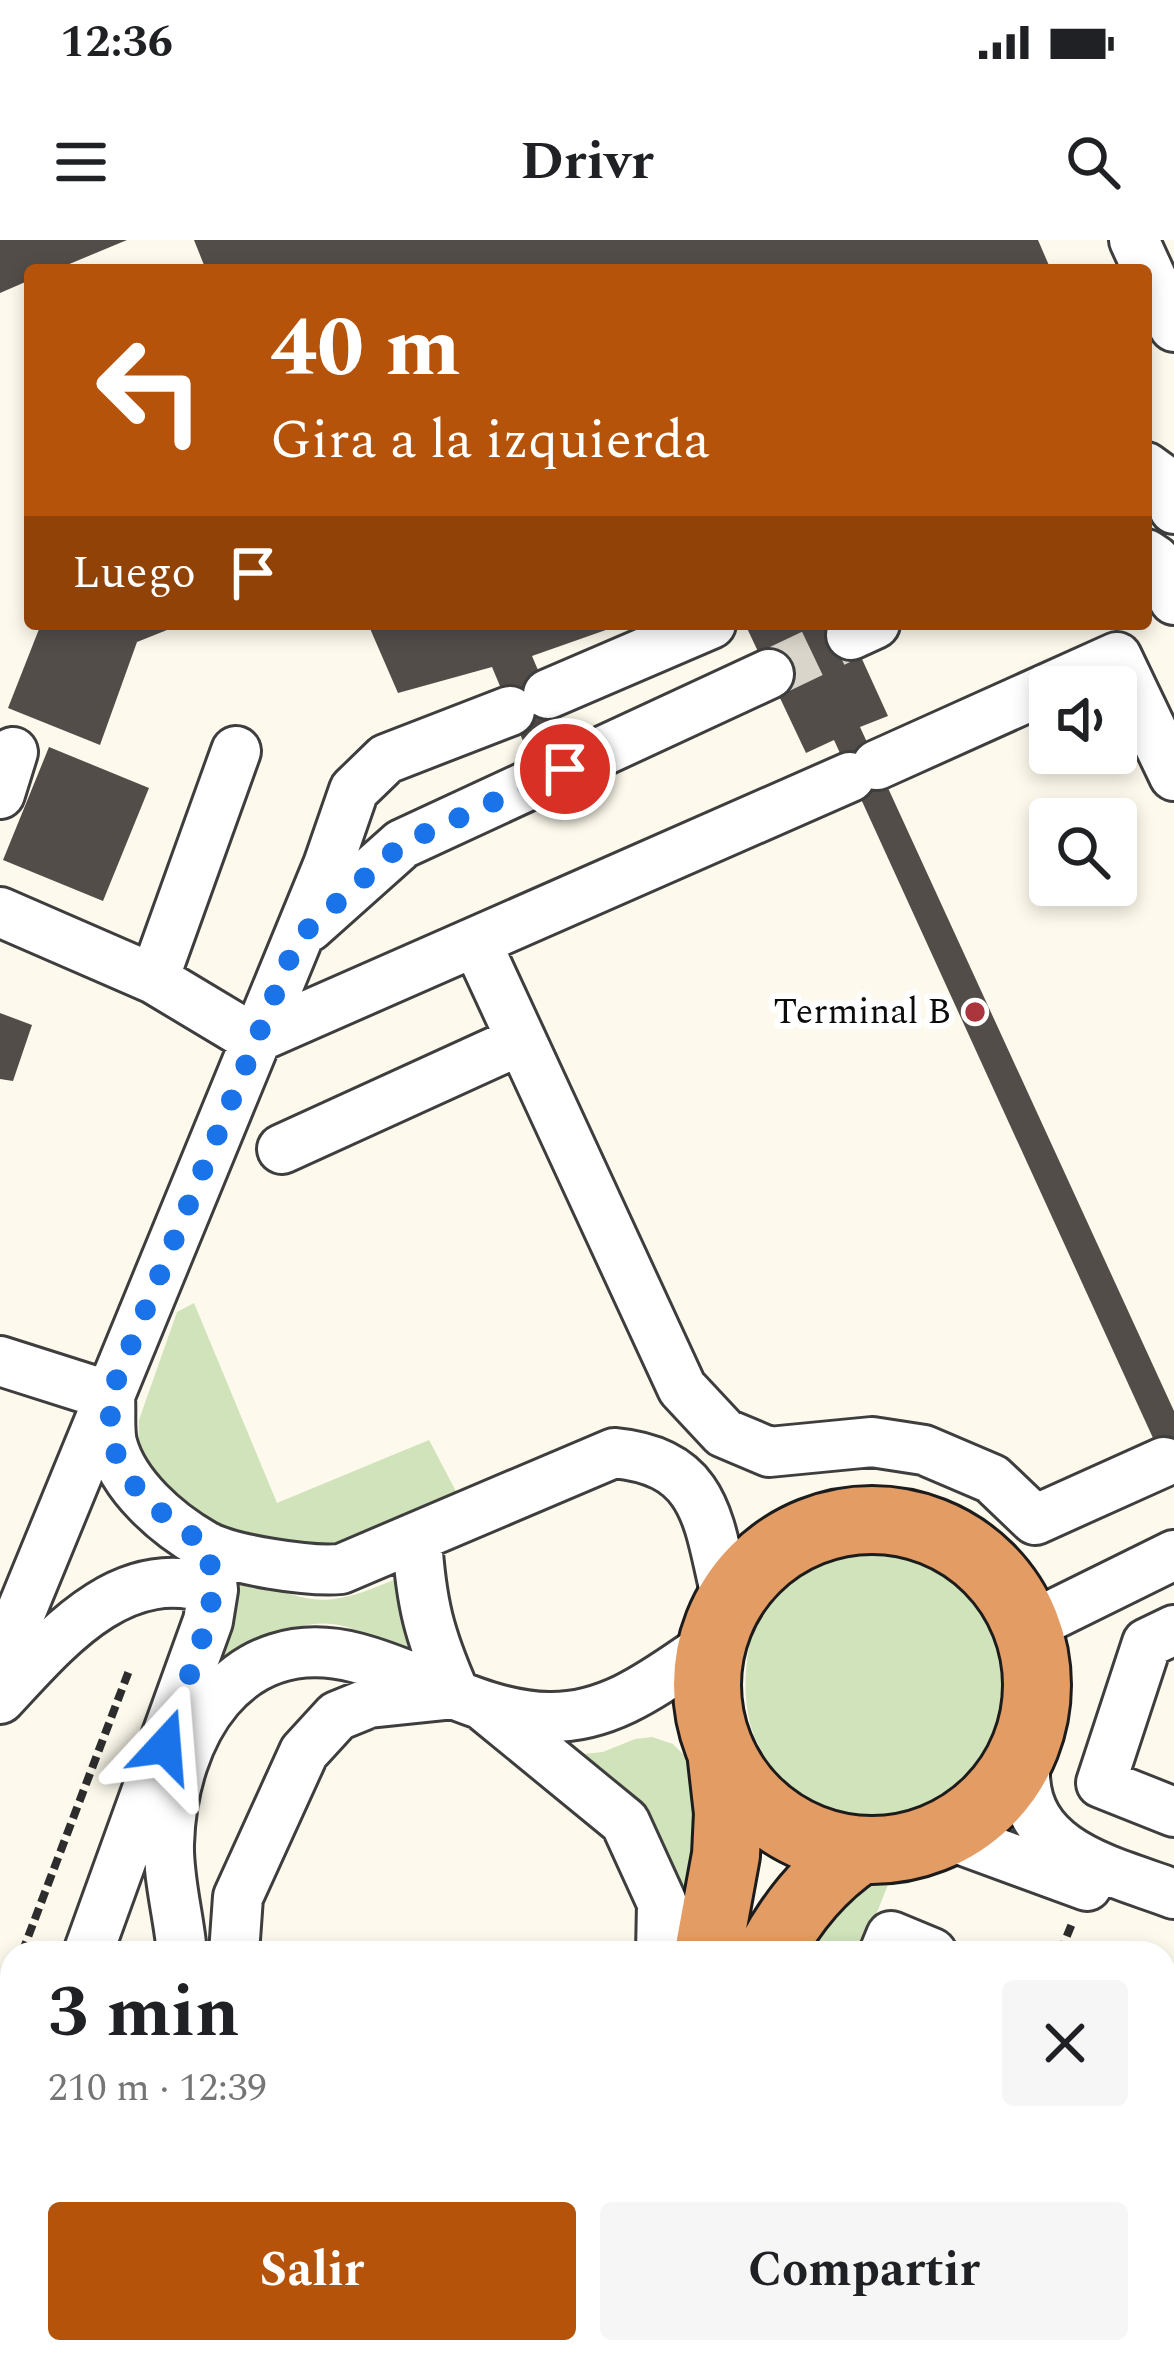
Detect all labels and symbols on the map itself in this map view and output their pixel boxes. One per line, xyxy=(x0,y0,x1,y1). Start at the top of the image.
pin xyxy=(514,718,616,820)
place label: Terminal B xyxy=(773,985,951,1040)
marker: Terminal B xyxy=(962,999,988,1025)
position arrow xyxy=(102,1683,228,1809)

